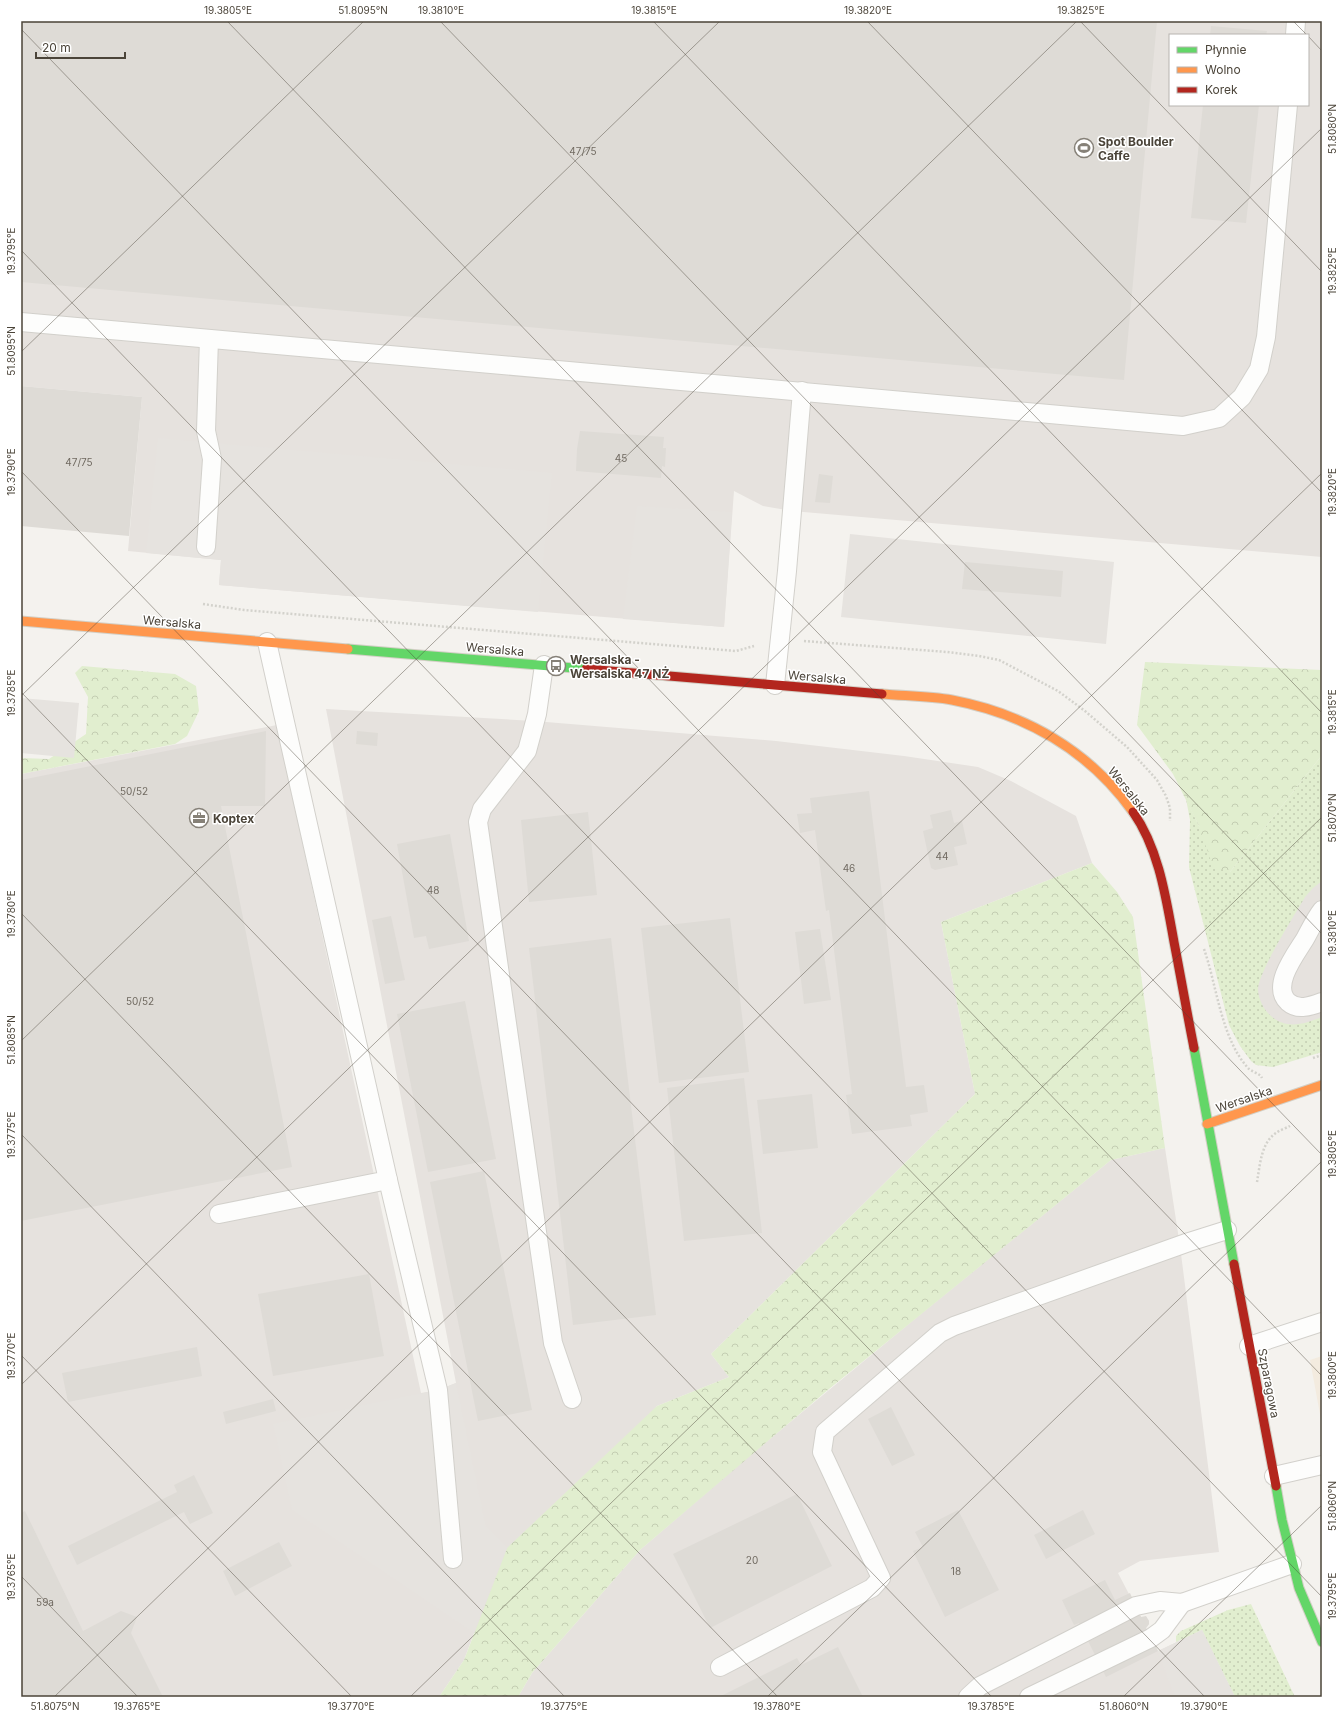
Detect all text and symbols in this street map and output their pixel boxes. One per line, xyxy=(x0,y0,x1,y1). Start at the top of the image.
text: 19.3805°E xyxy=(204,4,252,16)
text: 51.8095°N xyxy=(338,4,388,16)
text: 19.3810°E xyxy=(418,4,464,16)
text: 19.3815°E xyxy=(631,4,677,16)
text: 19.3820°E xyxy=(844,4,892,16)
text: 19.3825°E xyxy=(1057,4,1105,16)
scale bar xyxy=(36,34,125,60)
legend xyxy=(1169,34,1309,106)
text: 20 m xyxy=(42,40,71,55)
text: Płynnie xyxy=(1205,42,1246,57)
text: Wolno xyxy=(1205,62,1241,77)
text: Korek xyxy=(1205,82,1238,97)
text: 51.8080°N xyxy=(1326,104,1338,154)
place label: Spot Boulder Caffe xyxy=(1098,134,1174,163)
sports icon: Spot Boulder Caffe xyxy=(1073,137,1095,159)
house number: 47/75 xyxy=(569,145,597,157)
text: 19.3795°E xyxy=(5,227,17,275)
text: 19.3825°E xyxy=(1326,247,1338,295)
text: 51.8095°N xyxy=(5,326,17,376)
text: 19.3790°E xyxy=(5,448,17,496)
house number: 45 xyxy=(615,452,627,464)
house number: 47/75 xyxy=(65,456,93,468)
text: 19.3820°E xyxy=(1326,468,1338,516)
street label: Wersalska xyxy=(142,612,202,632)
street label: Wersalska xyxy=(465,639,525,659)
place label: Wersalska - Wersalska 47 NŻ xyxy=(570,652,669,681)
bus stop icon: Wersalska - Wersalska 47 NŻ xyxy=(545,655,567,677)
street label: Wersalska xyxy=(787,667,847,687)
text: 19.3785°E xyxy=(5,669,17,717)
text: 19.3815°E xyxy=(1326,689,1338,735)
street label: Wersalska xyxy=(1105,764,1153,818)
house number: 50/52 xyxy=(120,785,148,797)
text: 51.8070°N xyxy=(1326,793,1338,843)
office icon: Koptex xyxy=(188,807,210,829)
place label: Koptex xyxy=(213,811,254,826)
house number: 44 xyxy=(936,850,948,862)
house number: 46 xyxy=(843,862,855,874)
house number: 48 xyxy=(427,884,439,896)
text: 19.3780°E xyxy=(5,890,17,938)
text: 19.3810°E xyxy=(1326,910,1338,956)
house number: 50/52 xyxy=(126,995,154,1007)
text: 51.8085°N xyxy=(5,1015,17,1065)
street label: Wersalska xyxy=(1214,1082,1274,1116)
text: 19.3775°E xyxy=(5,1112,17,1158)
text: 19.3805°E xyxy=(1326,1130,1338,1178)
text: 19.3770°E xyxy=(5,1332,17,1380)
street label: Szparagowa xyxy=(1255,1347,1283,1419)
text: 19.3800°E xyxy=(1326,1351,1338,1399)
text: 51.8060°N xyxy=(1326,1481,1338,1531)
text: 19.3765°E xyxy=(5,1553,17,1601)
house number: 20 xyxy=(746,1554,758,1566)
house number: 18 xyxy=(951,1565,961,1577)
text: 19.3795°E xyxy=(1326,1572,1338,1620)
house number: 59a xyxy=(36,1596,54,1608)
text: 51.8075°N xyxy=(31,1700,79,1712)
text: 19.3765°E xyxy=(113,1700,161,1712)
text: 19.3770°E xyxy=(327,1700,375,1712)
text: 19.3775°E xyxy=(541,1700,587,1712)
text: 19.3780°E xyxy=(753,1700,801,1712)
text: 19.3785°E xyxy=(967,1700,1015,1712)
text: 51.8060°N xyxy=(1099,1700,1149,1712)
text: 19.3790°E xyxy=(1180,1700,1228,1712)

